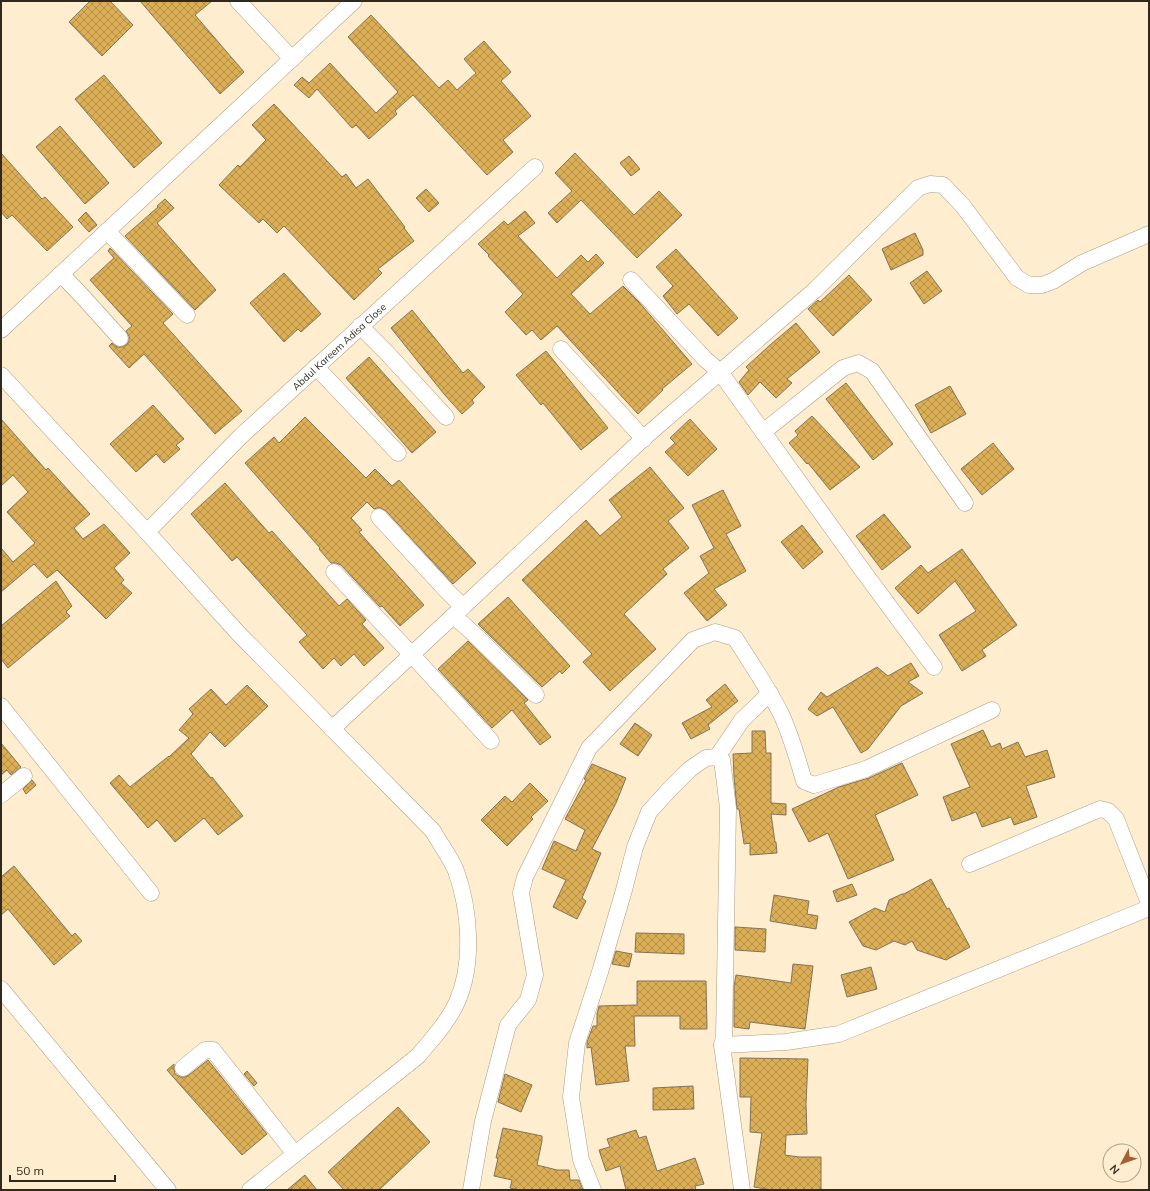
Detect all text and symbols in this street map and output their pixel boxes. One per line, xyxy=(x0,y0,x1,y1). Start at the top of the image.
street label: Abdul Kareem Adisa Close xyxy=(289,300,389,393)
north arrow xyxy=(1102,1143,1142,1183)
scale bar xyxy=(10,1157,115,1183)
text: N xyxy=(1106,1162,1122,1177)
text: 50 m xyxy=(16,1163,44,1178)

